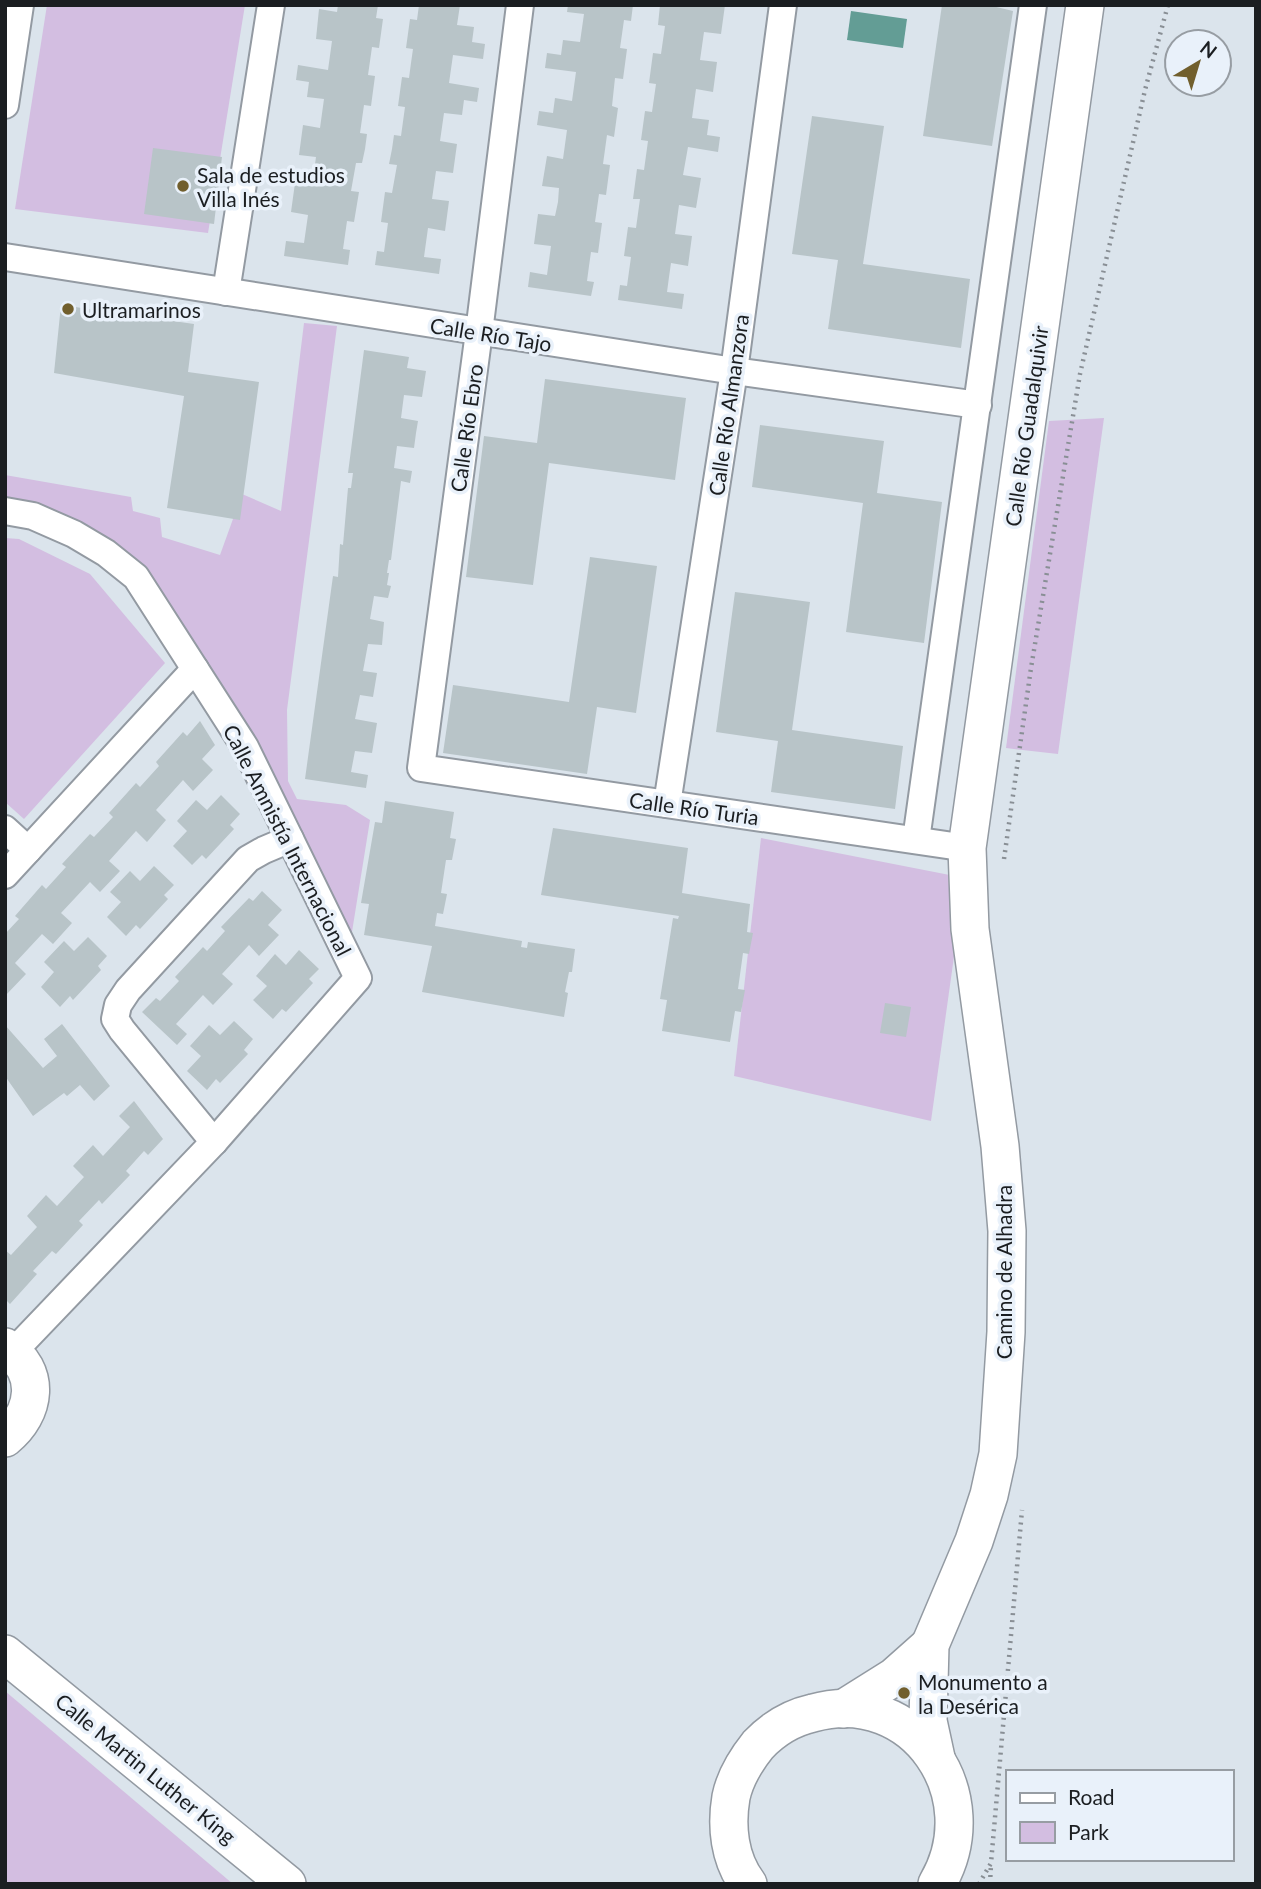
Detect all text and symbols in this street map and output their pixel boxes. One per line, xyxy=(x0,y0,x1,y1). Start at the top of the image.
north arrow xyxy=(1163,28,1233,98)
text: N xyxy=(1196,36,1222,63)
place label: Sala de estudios Villa Inés xyxy=(197,162,345,211)
marker: Sala de estudios Villa Inés xyxy=(175,178,191,194)
place label: Ultramarinos xyxy=(82,297,201,322)
marker: Ultramarinos xyxy=(60,301,76,317)
street label: Calle Río Tajo xyxy=(428,312,554,356)
street label: Calle Río Almanzora xyxy=(703,313,753,497)
street label: Calle Río Guadalquivir xyxy=(1000,324,1053,528)
street label: Calle Río Ebro xyxy=(445,362,487,494)
street label: Calle Amnistía Internacional xyxy=(219,720,357,960)
street label: Calle Río Turia xyxy=(628,787,760,829)
street label: Camino de Alhadra xyxy=(991,1185,1016,1359)
place label: Monumento a la Desérica xyxy=(918,1669,1048,1718)
marker: Monumento a la Desérica xyxy=(896,1685,912,1701)
street label: Calle Martin Luther King xyxy=(51,1688,241,1848)
legend xyxy=(1006,1770,1233,1861)
text: Road xyxy=(1068,1784,1115,1809)
text: Park xyxy=(1068,1819,1109,1844)

